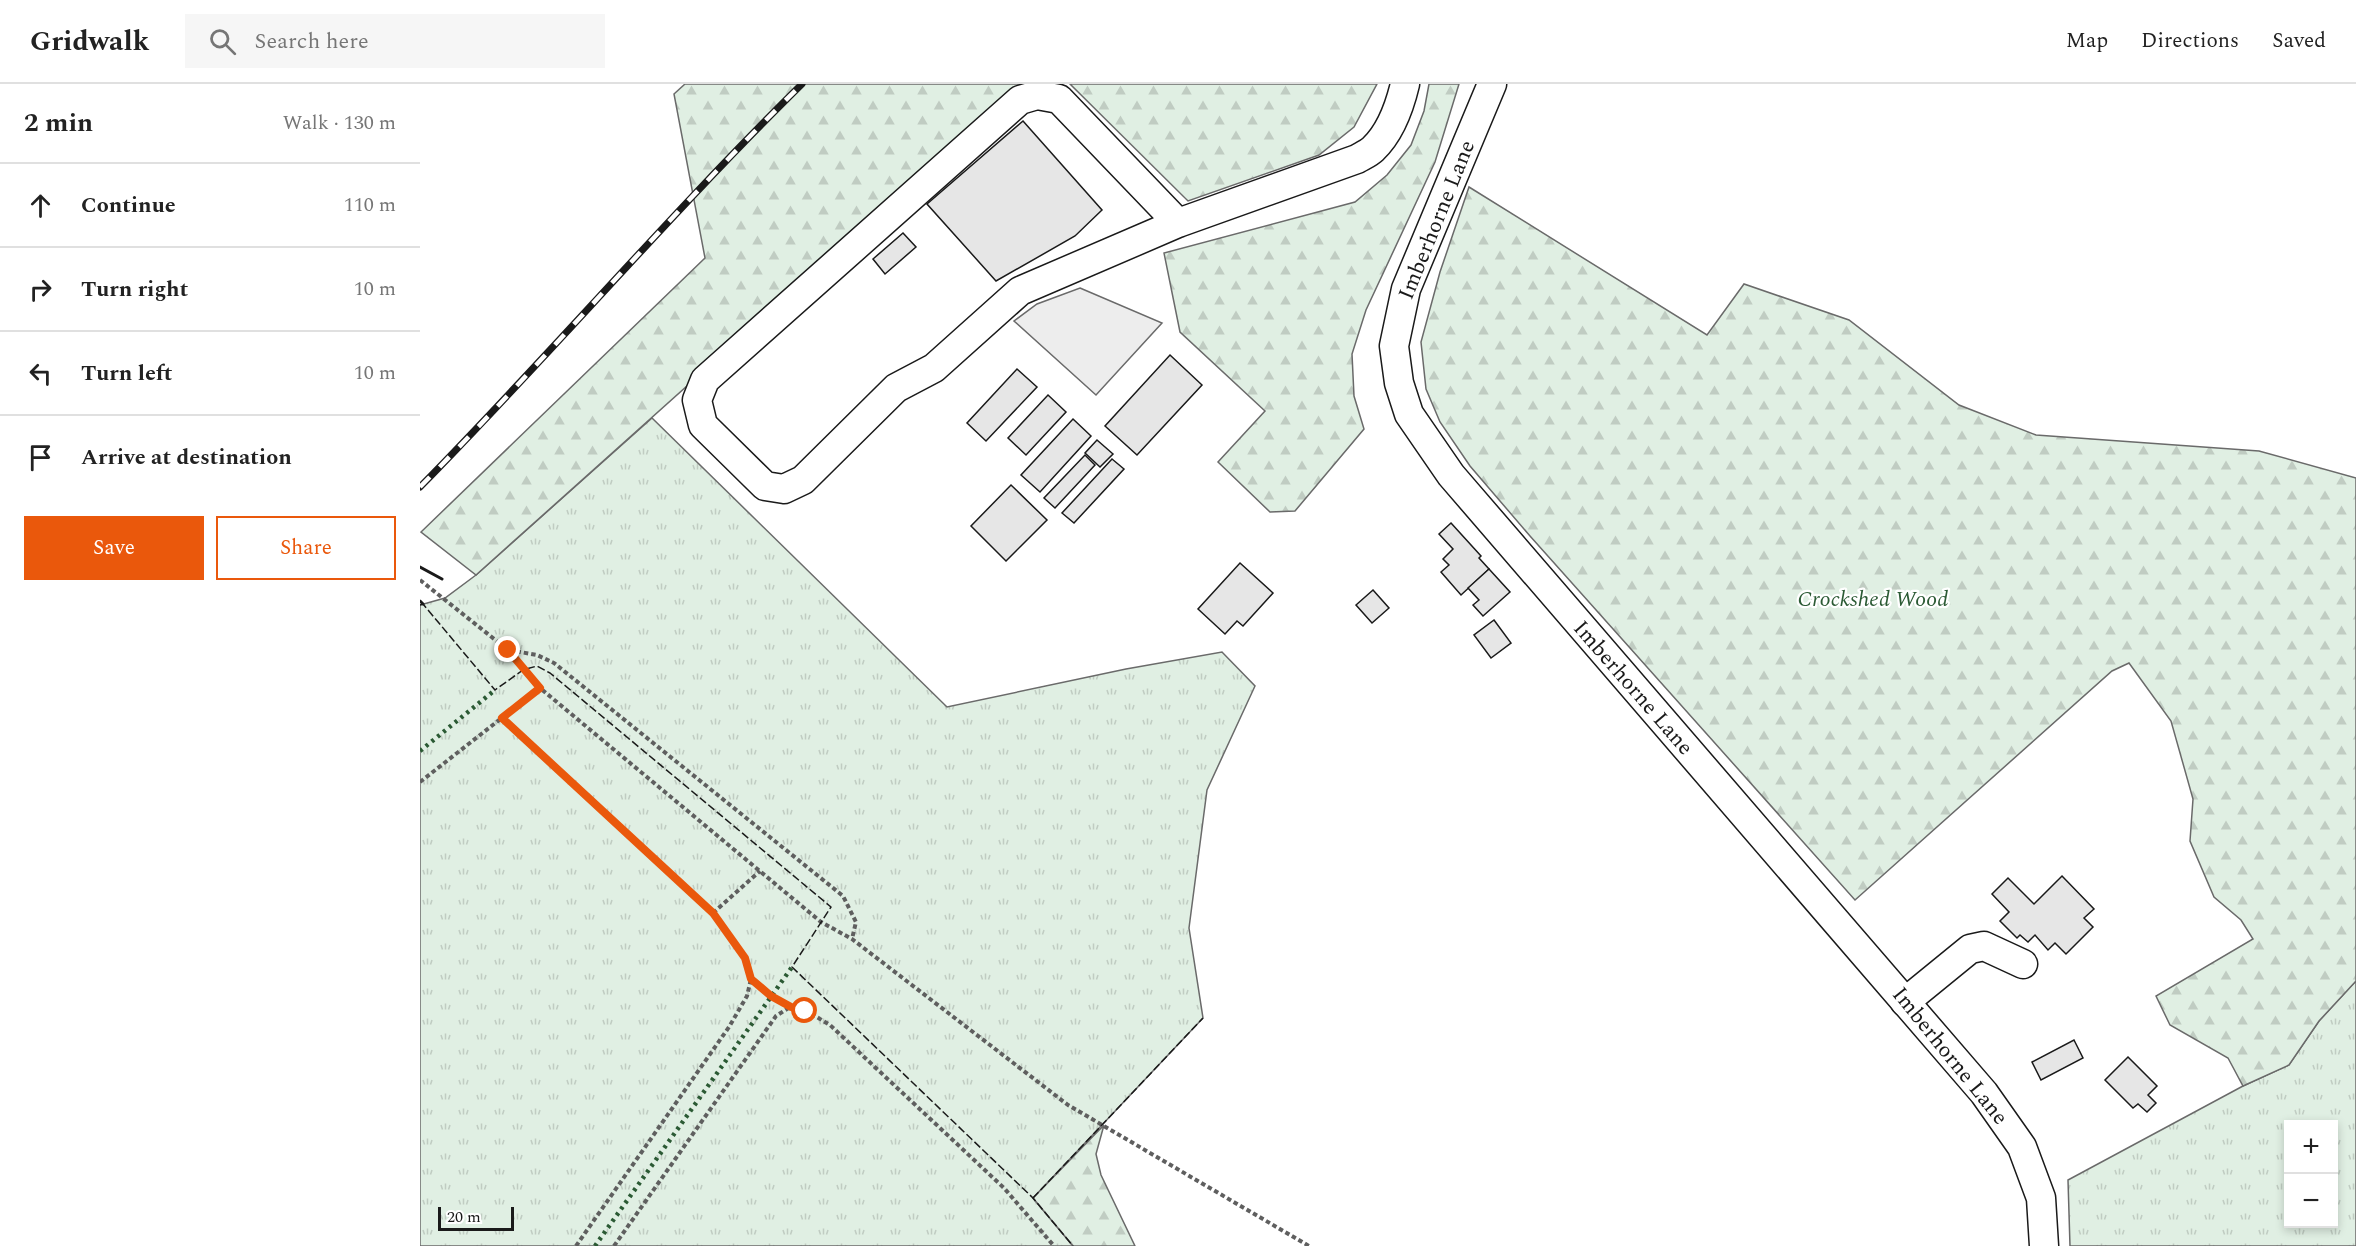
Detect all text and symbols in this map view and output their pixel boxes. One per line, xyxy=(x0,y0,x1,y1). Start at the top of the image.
search box xyxy=(185,14,605,68)
text: Gridwalk xyxy=(30,20,149,63)
icon: search xyxy=(206,25,239,58)
text: Search here xyxy=(254,25,369,58)
text: Map xyxy=(2066,25,2108,57)
text: Directions xyxy=(2141,25,2239,57)
text: Saved xyxy=(2272,25,2326,57)
text: 2 min xyxy=(24,103,93,143)
text: Walk · 130 m xyxy=(283,108,396,138)
street label: Imberhorne Lane xyxy=(1390,135,1484,305)
icon: ahead xyxy=(24,189,57,222)
text: Continue xyxy=(81,189,176,222)
text: 110 m xyxy=(344,190,396,220)
icon: right xyxy=(24,273,57,306)
text: Turn right xyxy=(81,273,188,306)
text: 10 m xyxy=(354,274,396,304)
icon: left xyxy=(24,357,57,390)
text: Turn left xyxy=(81,357,173,390)
text: 10 m xyxy=(354,358,396,388)
icon: arrive xyxy=(24,441,57,474)
text: Arrive at destination xyxy=(81,441,292,474)
button: Save xyxy=(24,516,204,580)
button: Share xyxy=(216,516,396,580)
park label: Crockshed Wood xyxy=(1798,583,1948,616)
street label: Imberhorne Lane xyxy=(1565,613,1701,763)
route end xyxy=(494,636,520,662)
street label: Imberhorne Lane xyxy=(1884,980,2016,1132)
route start xyxy=(791,997,817,1023)
map controls xyxy=(2284,1120,2338,1228)
button: + xyxy=(2284,1120,2338,1174)
button: − xyxy=(2284,1174,2338,1228)
scale bar xyxy=(438,1204,514,1232)
text: 20 m xyxy=(447,1205,481,1229)

